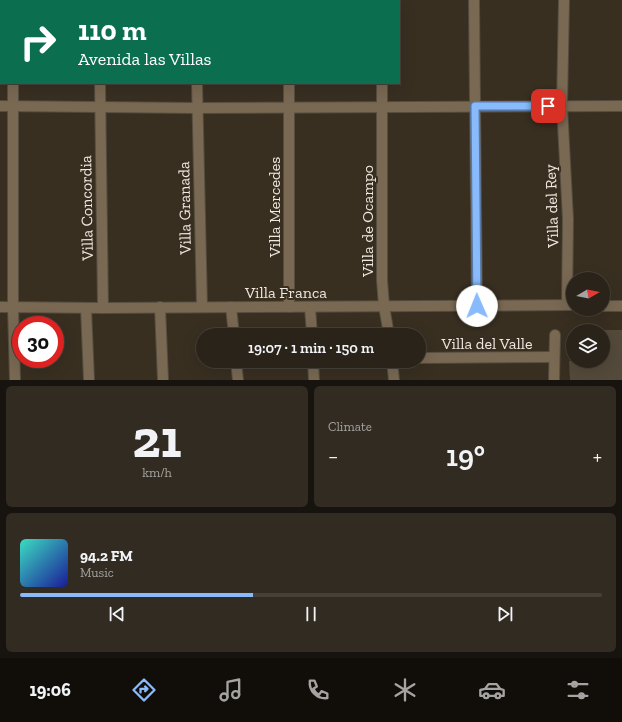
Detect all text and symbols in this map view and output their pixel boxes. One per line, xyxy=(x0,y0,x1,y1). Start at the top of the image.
text: 110 m xyxy=(78,14,147,47)
icon: right xyxy=(12,16,64,68)
text: Avenida las Villas xyxy=(78,48,212,70)
pin xyxy=(531,89,565,123)
icon: arrive xyxy=(537,95,559,117)
street label: Villa Concordia xyxy=(76,155,97,262)
street label: Villa Mercedes xyxy=(265,157,284,258)
street label: Villa Granada xyxy=(174,161,195,256)
street label: Villa del Rey xyxy=(541,163,562,249)
street label: Villa de Ocampo xyxy=(358,165,377,278)
north arrow xyxy=(566,272,610,316)
map controls xyxy=(566,272,610,368)
street label: Villa Franca xyxy=(244,283,327,302)
position arrow xyxy=(456,285,498,327)
speed limit sign: 30 xyxy=(12,316,64,368)
button: layers xyxy=(566,324,610,368)
street label: Villa del Valle xyxy=(440,334,533,353)
text: 19:07 · 1 min · 150 m xyxy=(248,339,374,357)
text: 21 xyxy=(133,408,181,470)
text: Climate xyxy=(328,419,372,434)
text: 19° xyxy=(446,438,485,474)
text: − xyxy=(328,443,338,470)
text: + xyxy=(593,443,602,470)
text: km/h xyxy=(142,465,172,480)
text: 94.2 FM xyxy=(80,547,133,565)
text: Music xyxy=(80,565,114,580)
icon: previous xyxy=(106,603,128,625)
icon: pause xyxy=(300,603,322,625)
icon: next xyxy=(494,603,516,625)
icon: directions xyxy=(130,676,158,704)
icon: music xyxy=(217,676,245,704)
icon: phone xyxy=(304,676,332,704)
icon: climate xyxy=(391,676,419,704)
icon: car xyxy=(478,676,506,704)
icon: filters xyxy=(564,676,592,704)
text: 19:06 xyxy=(29,679,71,701)

